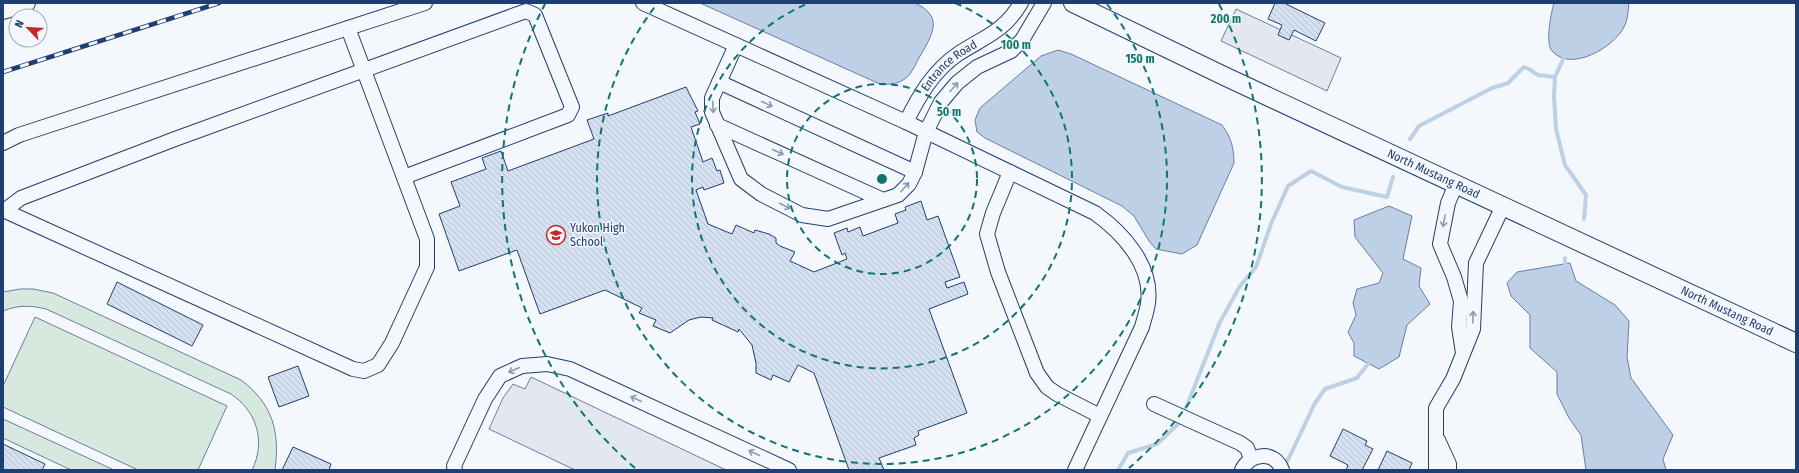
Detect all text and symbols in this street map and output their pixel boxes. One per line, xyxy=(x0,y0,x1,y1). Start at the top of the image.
north arrow xyxy=(8,8,48,48)
text: 200 m xyxy=(1210,12,1241,26)
text: N xyxy=(12,18,27,30)
street label: Entrance Road xyxy=(918,37,979,94)
text: 100 m xyxy=(1001,38,1031,52)
text: 150 m xyxy=(1125,52,1155,66)
one-way arrow xyxy=(950,82,959,92)
one-way arrow xyxy=(709,100,716,113)
one-way arrow xyxy=(761,101,773,108)
text: 50 m xyxy=(937,105,961,119)
street label: North Mustang Road xyxy=(1385,146,1482,201)
one-way arrow xyxy=(772,149,784,157)
centre of rings xyxy=(875,172,889,186)
one-way arrow xyxy=(901,182,910,192)
one-way arrow xyxy=(779,203,791,210)
one-way arrow xyxy=(1440,214,1448,227)
place label: Yukon High School xyxy=(570,221,625,249)
school or university icon: Yukon High School xyxy=(545,224,567,246)
street label: North Mustang Road xyxy=(1679,283,1776,338)
one-way arrow xyxy=(1469,311,1477,324)
one-way arrow xyxy=(508,367,520,374)
one-way arrow xyxy=(630,395,642,402)
one-way arrow xyxy=(748,449,760,456)

